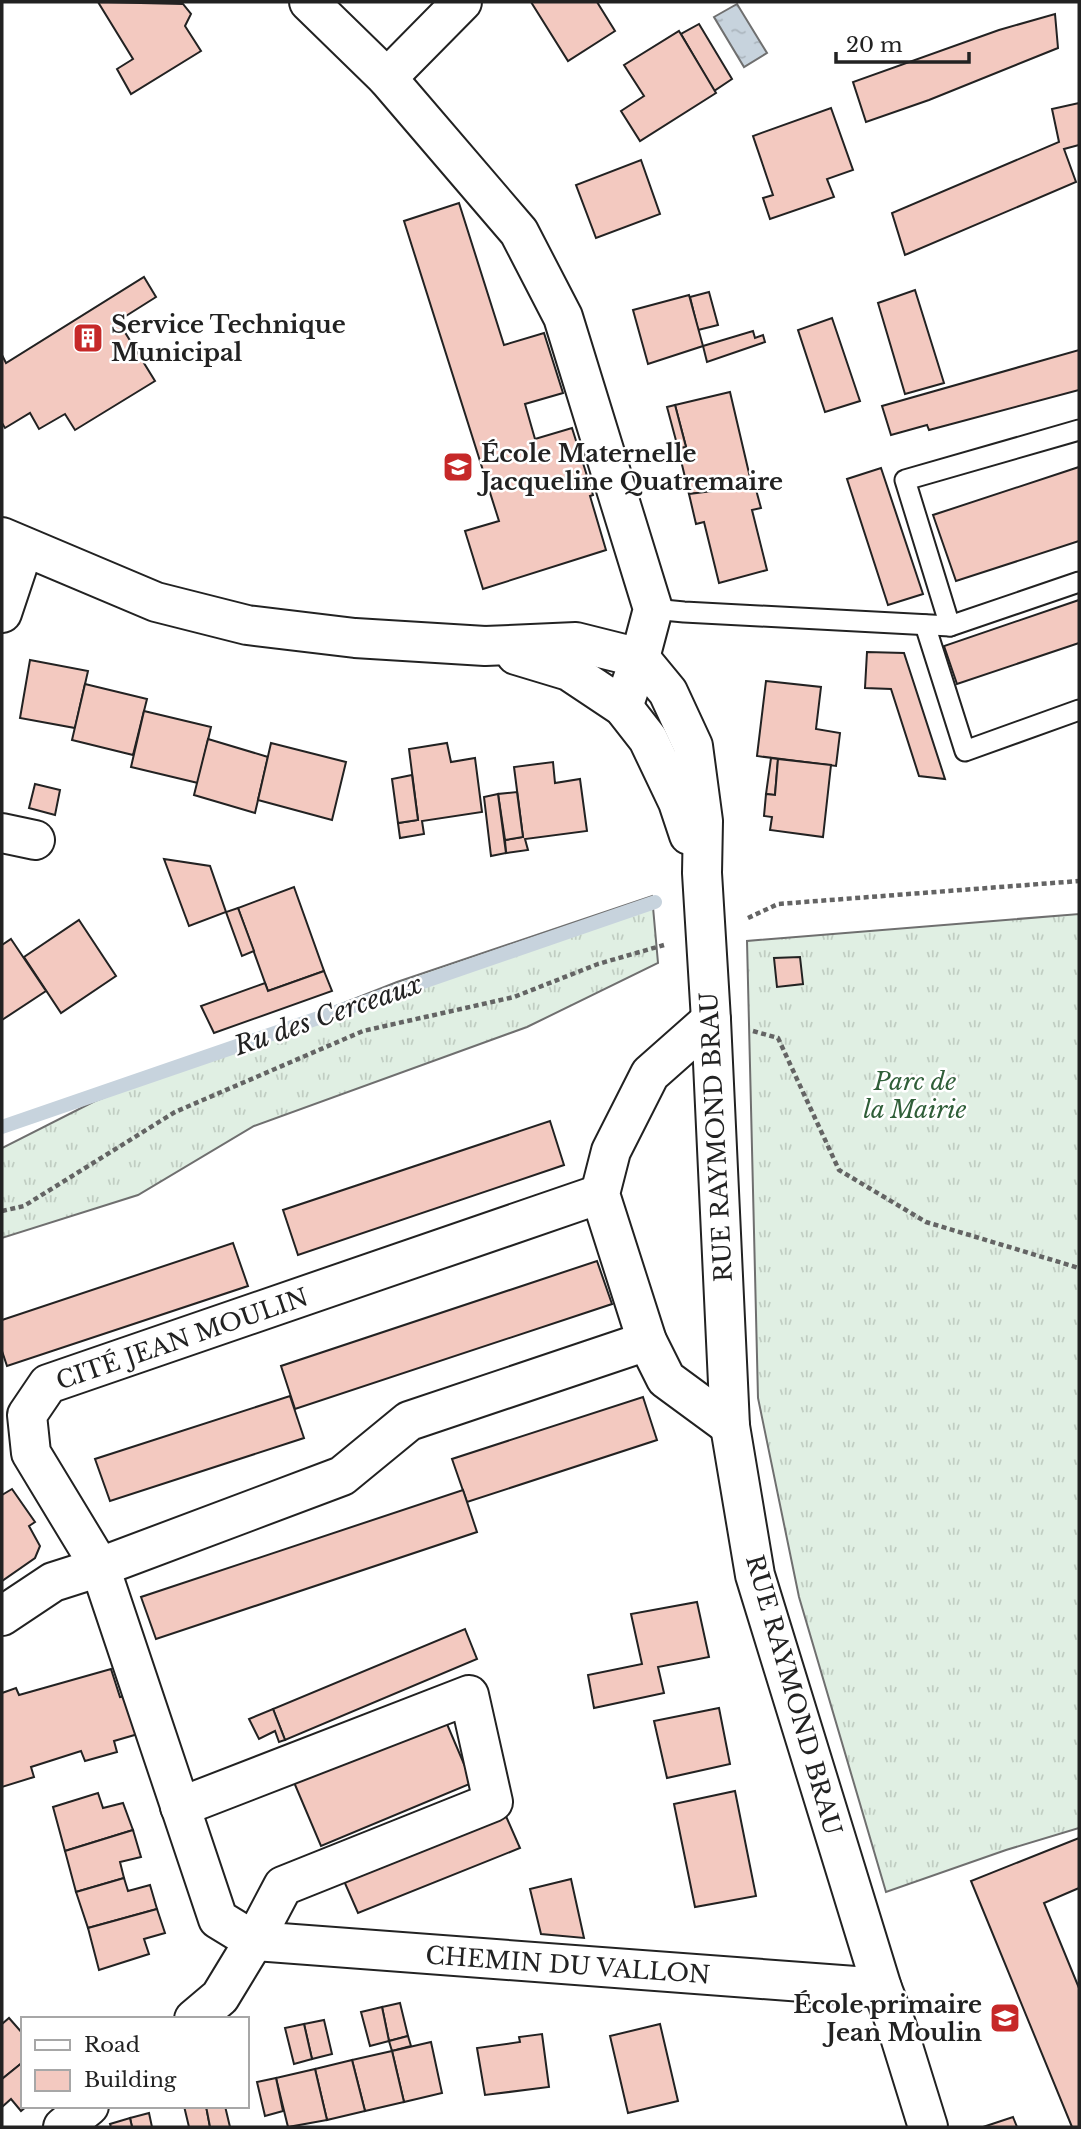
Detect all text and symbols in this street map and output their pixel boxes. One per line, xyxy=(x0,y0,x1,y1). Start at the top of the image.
scale bar xyxy=(836,21,969,65)
text: 20 m xyxy=(846,32,903,58)
place label: Service Technique Municipal xyxy=(111,310,346,367)
building icon: Service Technique Municipal xyxy=(71,321,105,355)
place label: École Maternelle Jacqueline Quatremaire xyxy=(476,439,783,496)
school or university icon: École Maternelle Jacqueline Quatremaire xyxy=(441,450,475,484)
water label: Ru des Cerceaux xyxy=(229,968,426,1062)
street label: RUE RAYMOND BRAU xyxy=(694,991,738,1283)
park label: Parc de la Mairie xyxy=(864,1067,966,1124)
street label: CITÉ JEAN MOULIN xyxy=(52,1282,312,1396)
street label: RUE RAYMOND BRAU xyxy=(740,1552,848,1838)
street label: CHEMIN DU VALLON xyxy=(425,1941,711,1989)
place label: École primaire Jean Moulin xyxy=(793,1990,983,2047)
school or university icon: École primaire Jean Moulin xyxy=(988,2001,1022,2035)
legend xyxy=(21,2017,248,2108)
text: Road xyxy=(84,2032,140,2058)
text: Building xyxy=(84,2067,177,2093)

